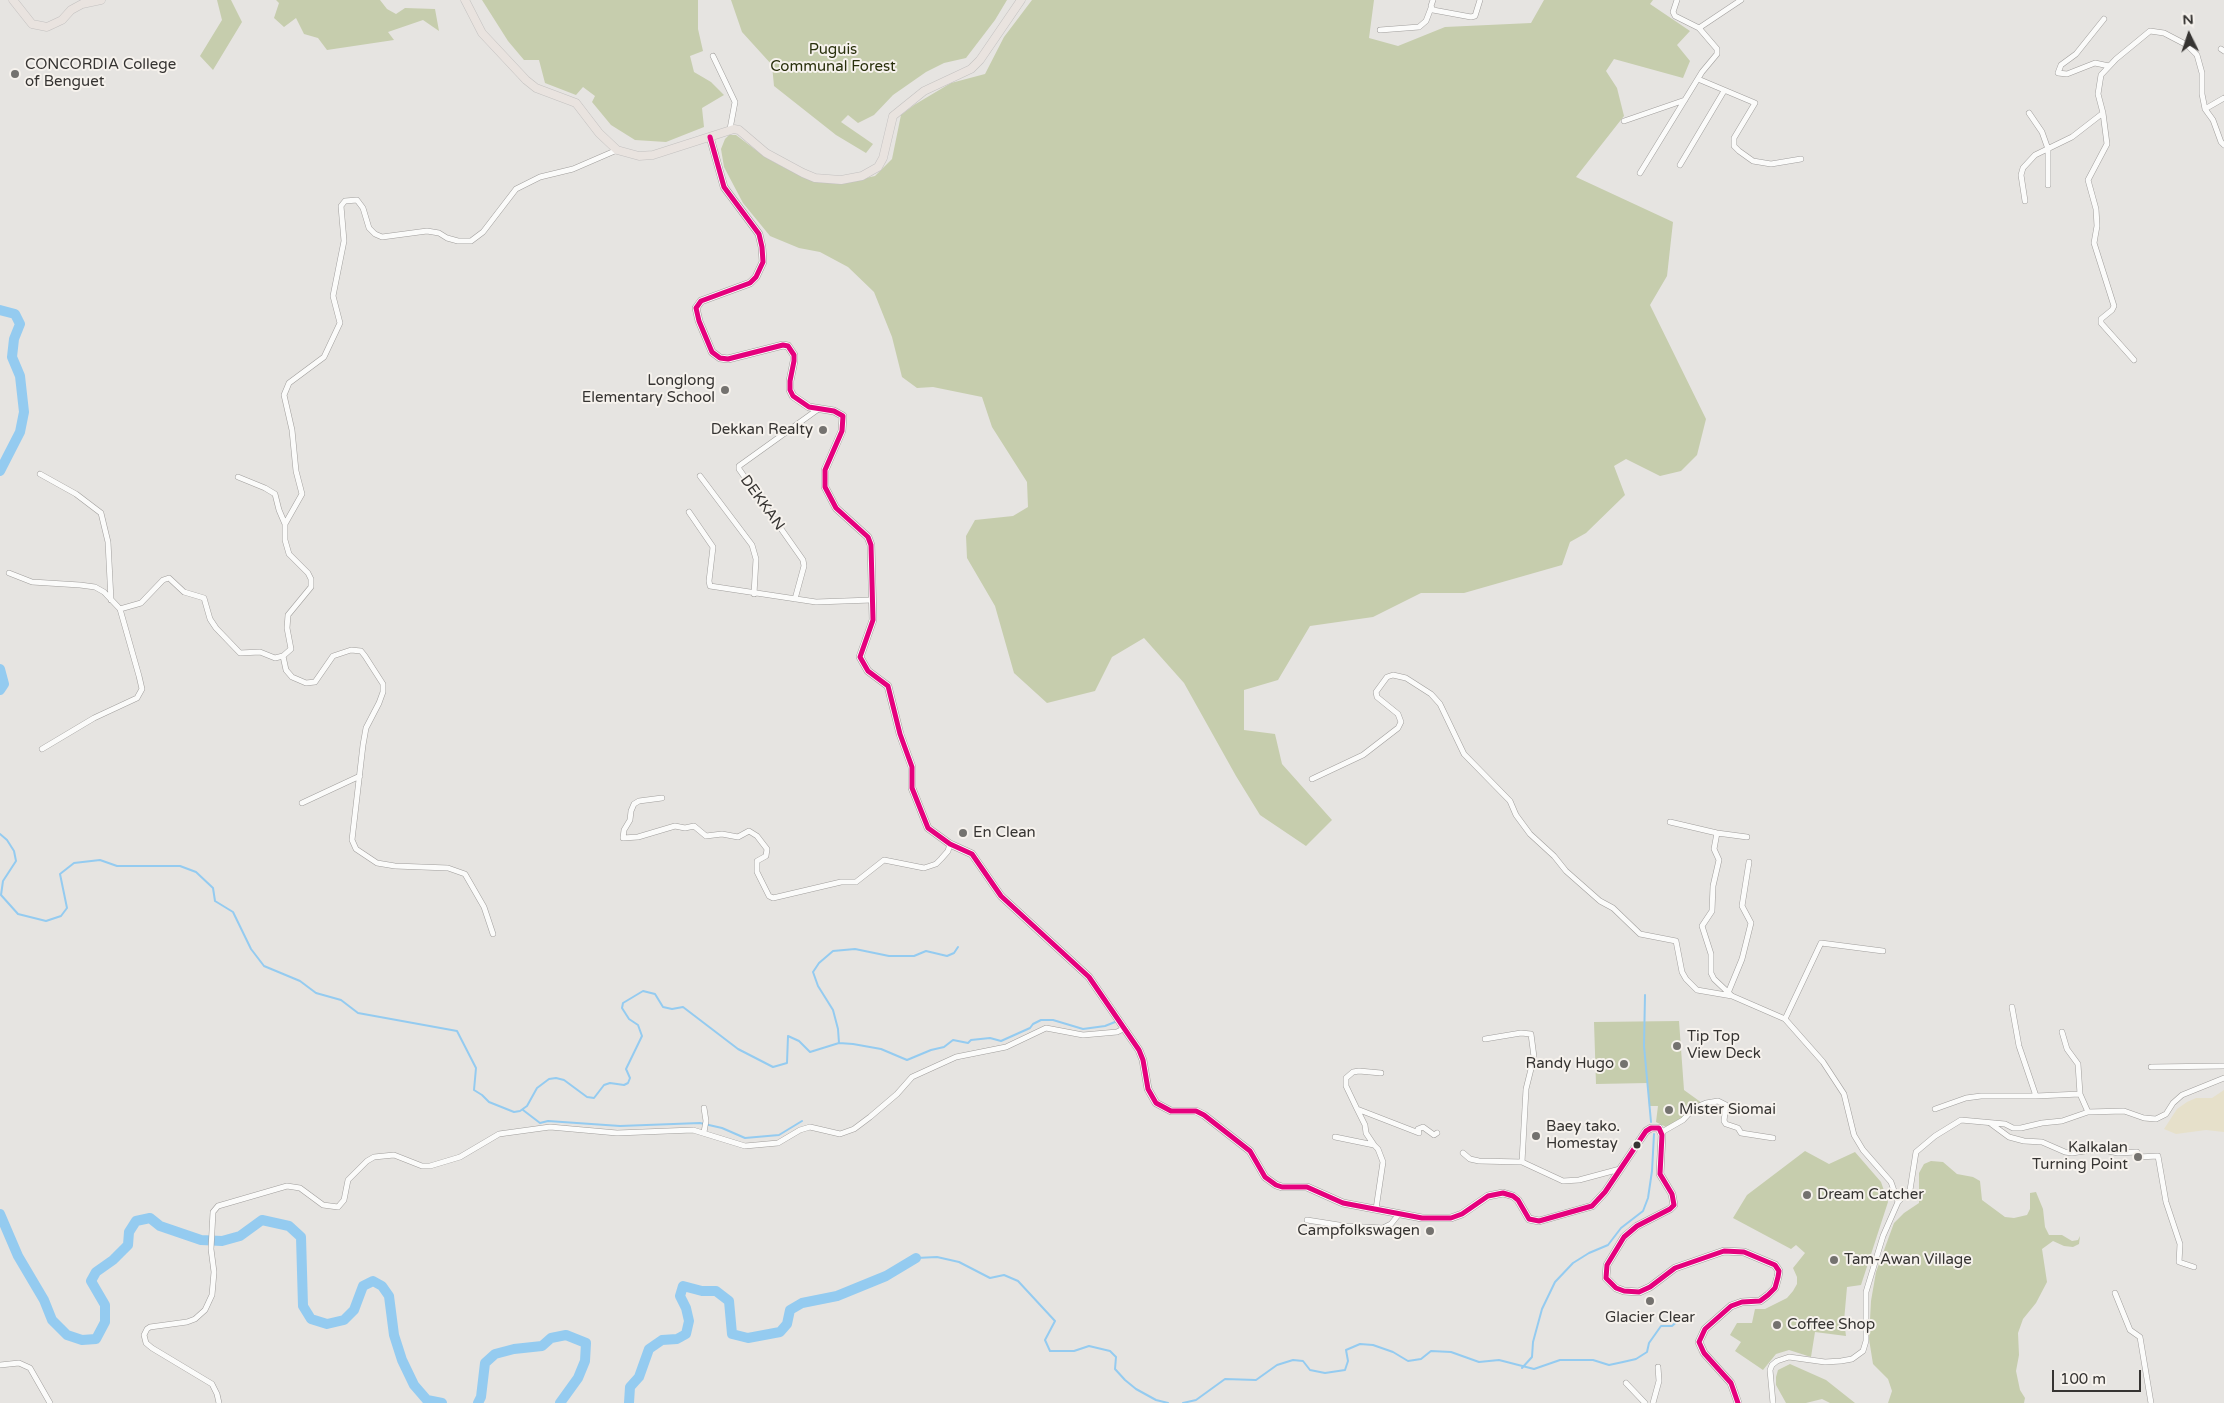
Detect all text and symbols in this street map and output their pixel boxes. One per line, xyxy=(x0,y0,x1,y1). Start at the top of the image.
north arrow xyxy=(2164,10,2214,60)
text: N xyxy=(2182,11,2194,28)
park label: Puguis Communal Forest xyxy=(770,41,896,76)
place label: CONCORDIA College of Benguet xyxy=(25,56,176,91)
marker: CONCORDIA College of Benguet xyxy=(9,68,21,80)
place label: Longlong Elementary School xyxy=(582,372,715,407)
marker: Longlong Elementary School xyxy=(719,384,731,396)
place label: Dekkan Realty xyxy=(711,421,813,439)
marker: Dekkan Realty xyxy=(817,424,829,436)
street label: DEKKAN xyxy=(736,472,788,534)
place label: En Clean xyxy=(973,824,1036,842)
marker: En Clean xyxy=(957,827,969,839)
place label: Tip Top View Deck xyxy=(1687,1028,1761,1063)
marker: Tip Top View Deck xyxy=(1671,1040,1683,1052)
place label: Randy Hugo xyxy=(1525,1055,1614,1073)
marker: Randy Hugo xyxy=(1618,1058,1630,1070)
place label: Mister Siomai xyxy=(1679,1101,1776,1119)
marker: Mister Siomai xyxy=(1663,1104,1675,1116)
place label: Baey tako. Homestay xyxy=(1546,1118,1620,1153)
marker: Baey tako. Homestay xyxy=(1530,1130,1542,1142)
place label: Kalkalan Turning Point xyxy=(2032,1139,2128,1174)
unlabelled marker xyxy=(1632,1140,1642,1150)
marker: Kalkalan Turning Point xyxy=(2132,1151,2144,1163)
place label: Dream Catcher xyxy=(1817,1186,1924,1204)
marker: Dream Catcher xyxy=(1801,1189,1813,1201)
place label: Campfolkswagen xyxy=(1297,1222,1420,1240)
marker: Campfolkswagen xyxy=(1424,1225,1436,1237)
place label: Tam-Awan Village xyxy=(1844,1251,1972,1269)
marker: Tam-Awan Village xyxy=(1828,1254,1840,1266)
marker: Glacier Clear xyxy=(1644,1295,1656,1307)
place label: Glacier Clear xyxy=(1605,1309,1695,1327)
place label: Coffee Shop xyxy=(1787,1316,1875,1334)
marker: Coffee Shop xyxy=(1771,1319,1783,1331)
scale bar xyxy=(2054,1360,2143,1392)
text: 100 m xyxy=(2060,1370,2106,1388)

